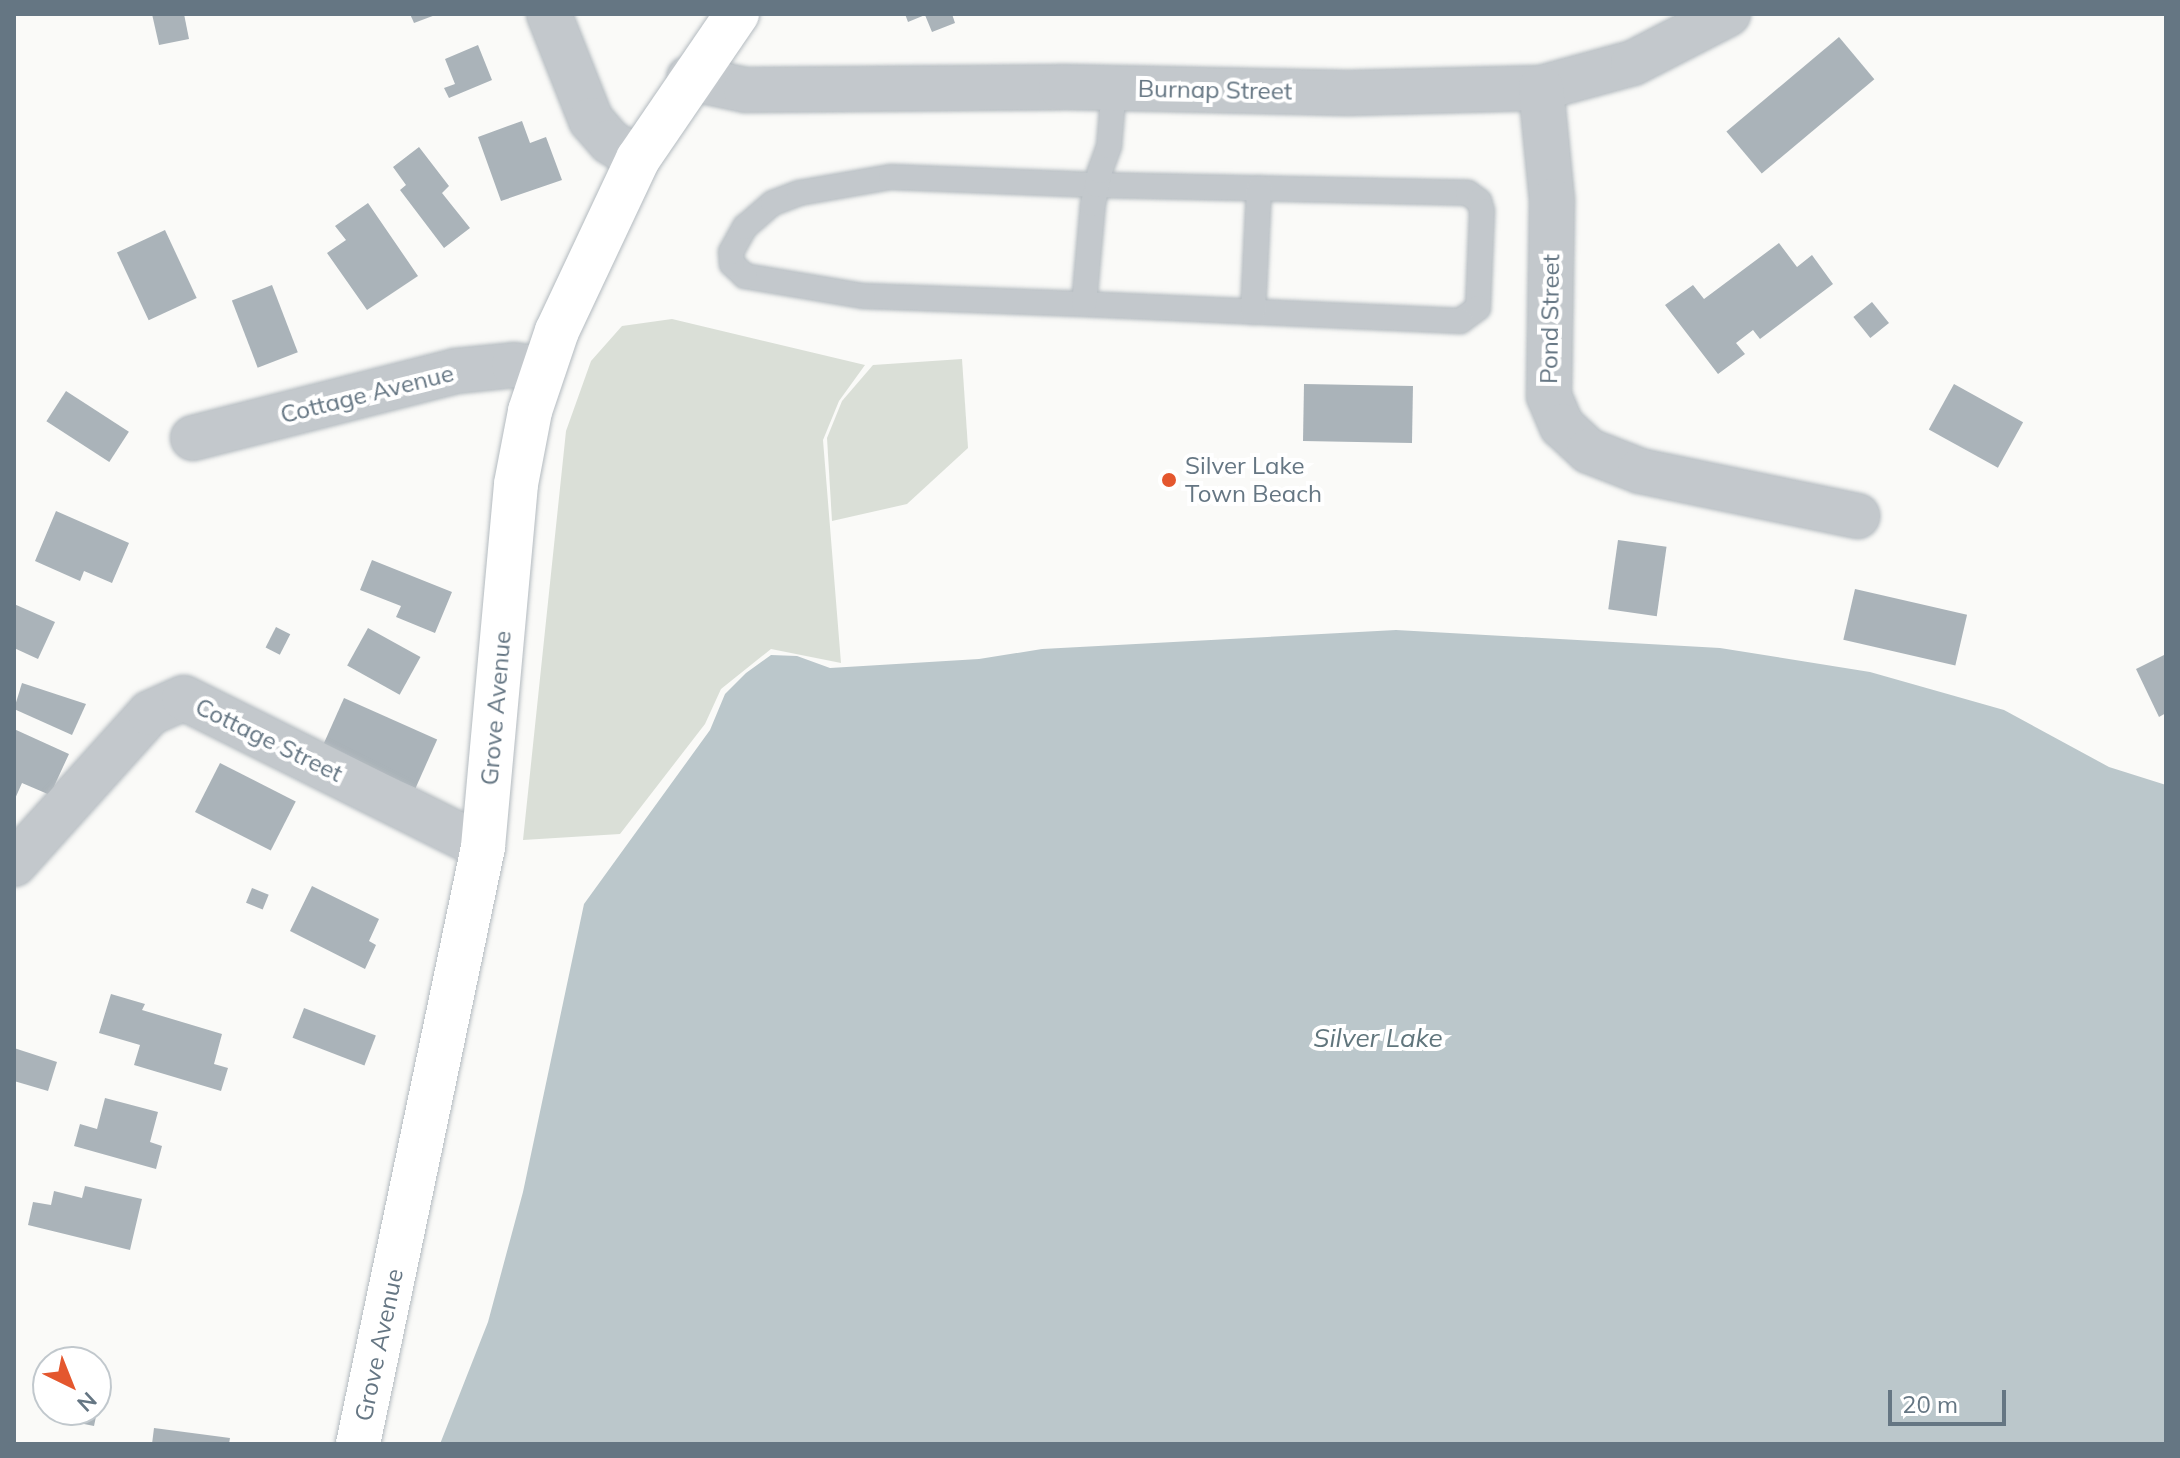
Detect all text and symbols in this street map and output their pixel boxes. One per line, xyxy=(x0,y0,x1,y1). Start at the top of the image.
street label: Burnap Street xyxy=(1138,74,1292,106)
street label: Pond Street xyxy=(1534,254,1566,384)
street label: Cottage Avenue xyxy=(277,359,457,429)
place label: Silver Lake Town Beach xyxy=(1185,452,1322,508)
marker: Silver Lake Town Beach xyxy=(1160,471,1178,489)
street label: Grove Avenue xyxy=(475,629,517,787)
street label: Cottage Street xyxy=(191,692,347,788)
water label: Silver Lake xyxy=(1313,1022,1443,1054)
street label: Grove Avenue xyxy=(349,1266,409,1424)
north arrow xyxy=(32,1346,112,1426)
scale bar xyxy=(1892,1374,2010,1424)
text: N xyxy=(71,1386,103,1418)
text: 20 m xyxy=(1902,1389,1958,1419)

